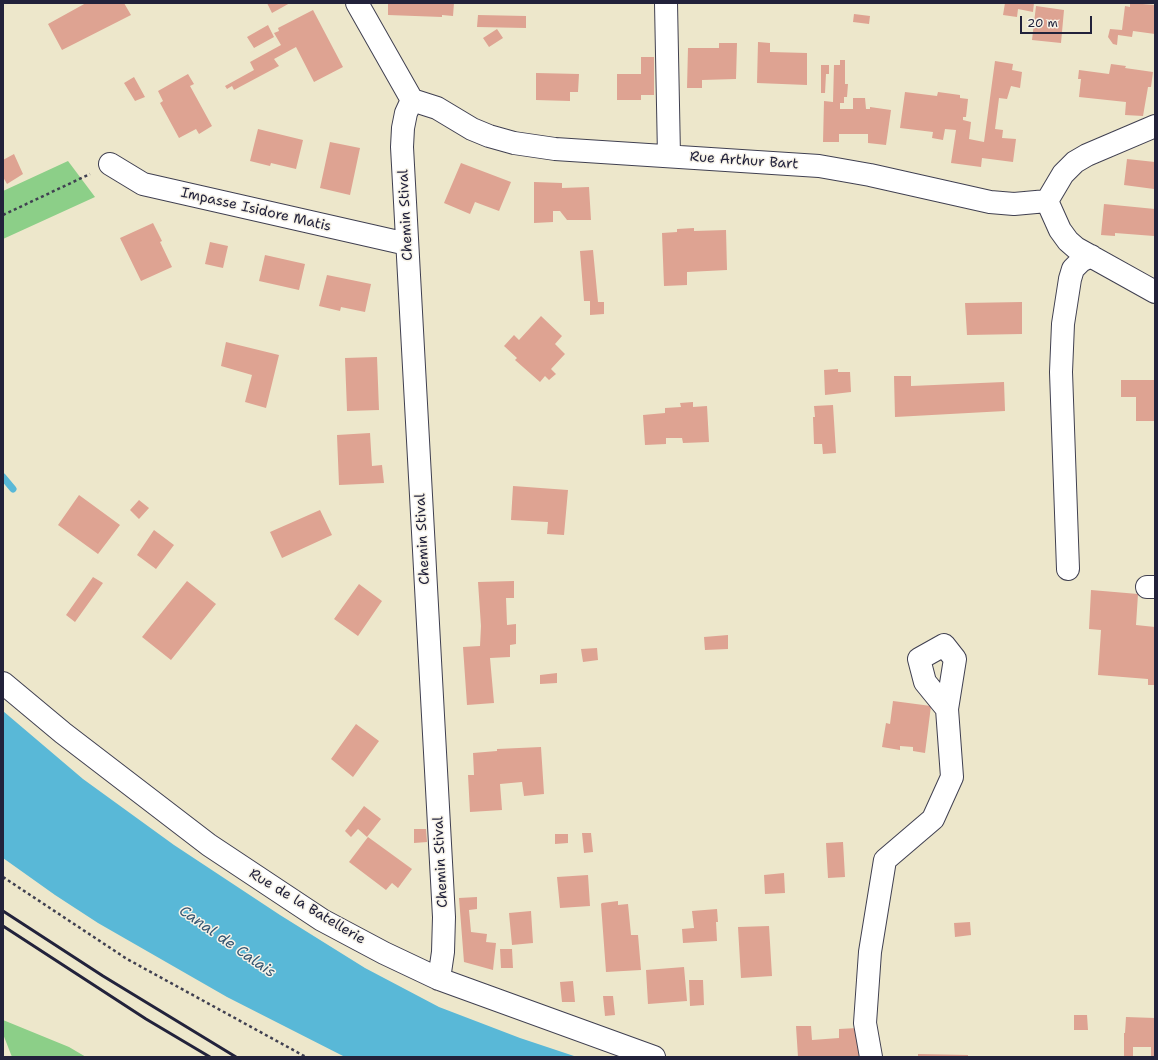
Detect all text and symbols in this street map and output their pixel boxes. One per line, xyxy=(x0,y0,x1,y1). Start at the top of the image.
scale bar xyxy=(1022,8,1094,34)
text: 20 m xyxy=(1027,15,1058,31)
street label: Rue Arthur Bart xyxy=(689,149,799,173)
street label: Chemin Stival xyxy=(395,169,417,261)
street label: Impasse Isidore Matis xyxy=(179,185,333,235)
street label: Chemin Stival xyxy=(412,493,434,585)
street label: Chemin Stival xyxy=(430,816,452,908)
street label: Rue de la Batellerie xyxy=(246,866,368,948)
water label: Canal de Calais xyxy=(175,902,279,982)

